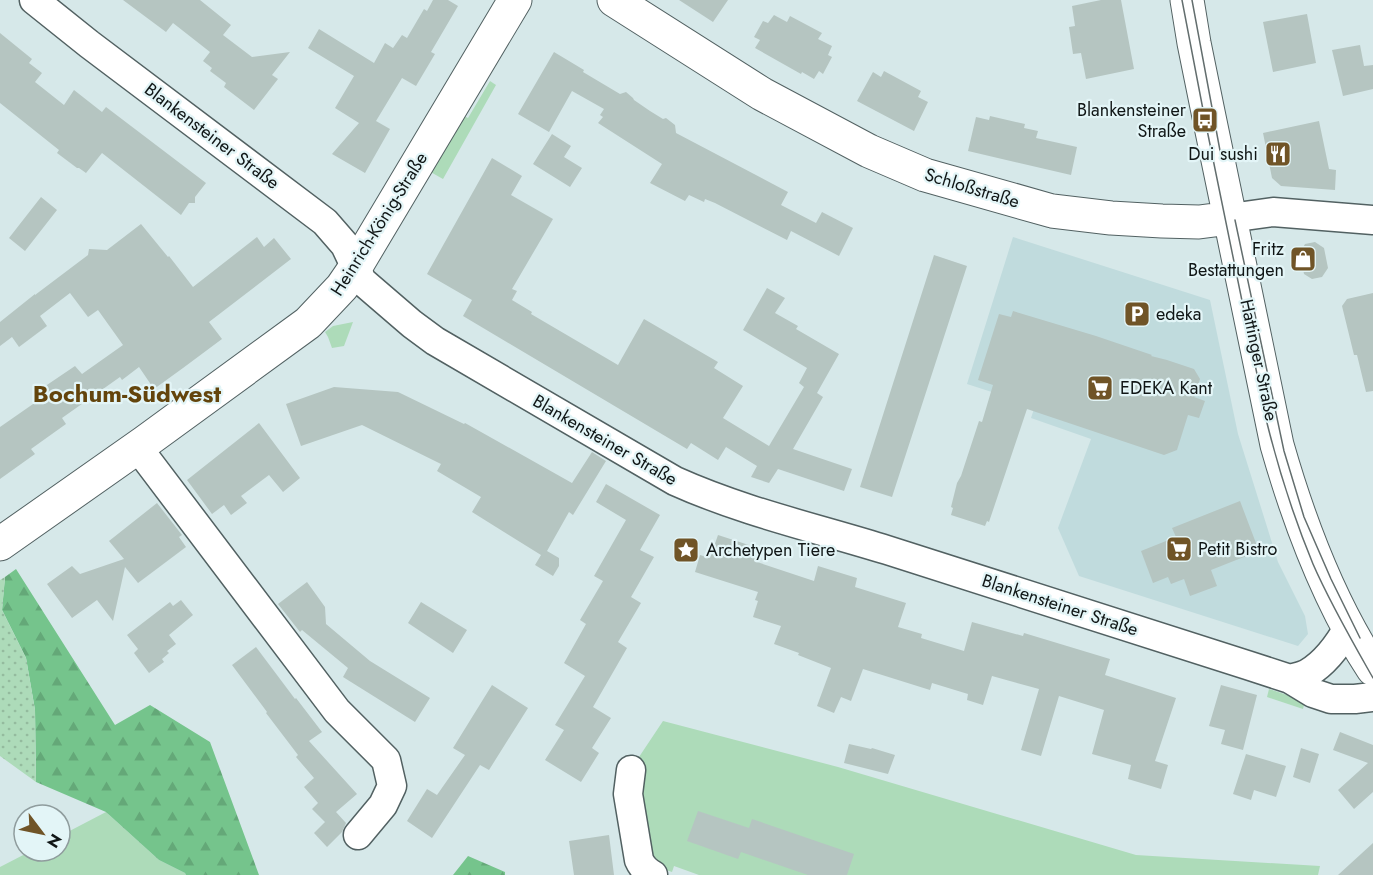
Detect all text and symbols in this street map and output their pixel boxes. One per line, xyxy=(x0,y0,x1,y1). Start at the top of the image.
street label: Blankensteiner Straße xyxy=(139,77,285,195)
place label: Blankensteiner Straße xyxy=(1077,97,1187,144)
bus stop icon: Blankensteiner Straße xyxy=(1190,105,1220,135)
restaurant icon: Dui sushi xyxy=(1263,139,1293,169)
place label: Dui sushi xyxy=(1188,141,1258,167)
street label: Heinrich-König-Straße xyxy=(324,147,434,301)
street label: Schloßstraße xyxy=(921,161,1023,215)
place label: Fritz Bestattungen xyxy=(1188,236,1285,283)
shop icon: Fritz Bestattungen xyxy=(1288,244,1318,274)
street label: Hattinger Straße xyxy=(1233,297,1285,423)
parking icon: edeka xyxy=(1122,299,1152,329)
place label: edeka xyxy=(1156,301,1201,327)
supermarket icon: EDEKA Kant xyxy=(1085,373,1115,403)
place label: EDEKA Kant xyxy=(1120,375,1213,401)
district label: Bochum-Südwest xyxy=(33,376,221,411)
street label: Blankensteiner Straße xyxy=(528,388,682,492)
supermarket icon: Petit Bistro xyxy=(1164,534,1194,564)
place icon: Archetypen Tiere xyxy=(671,535,701,565)
place label: Petit Bistro xyxy=(1198,536,1278,562)
place label: Archetypen Tiere xyxy=(706,537,835,563)
street label: Blankensteiner Straße xyxy=(979,567,1141,643)
north arrow xyxy=(12,803,72,863)
text: N xyxy=(41,829,67,852)

